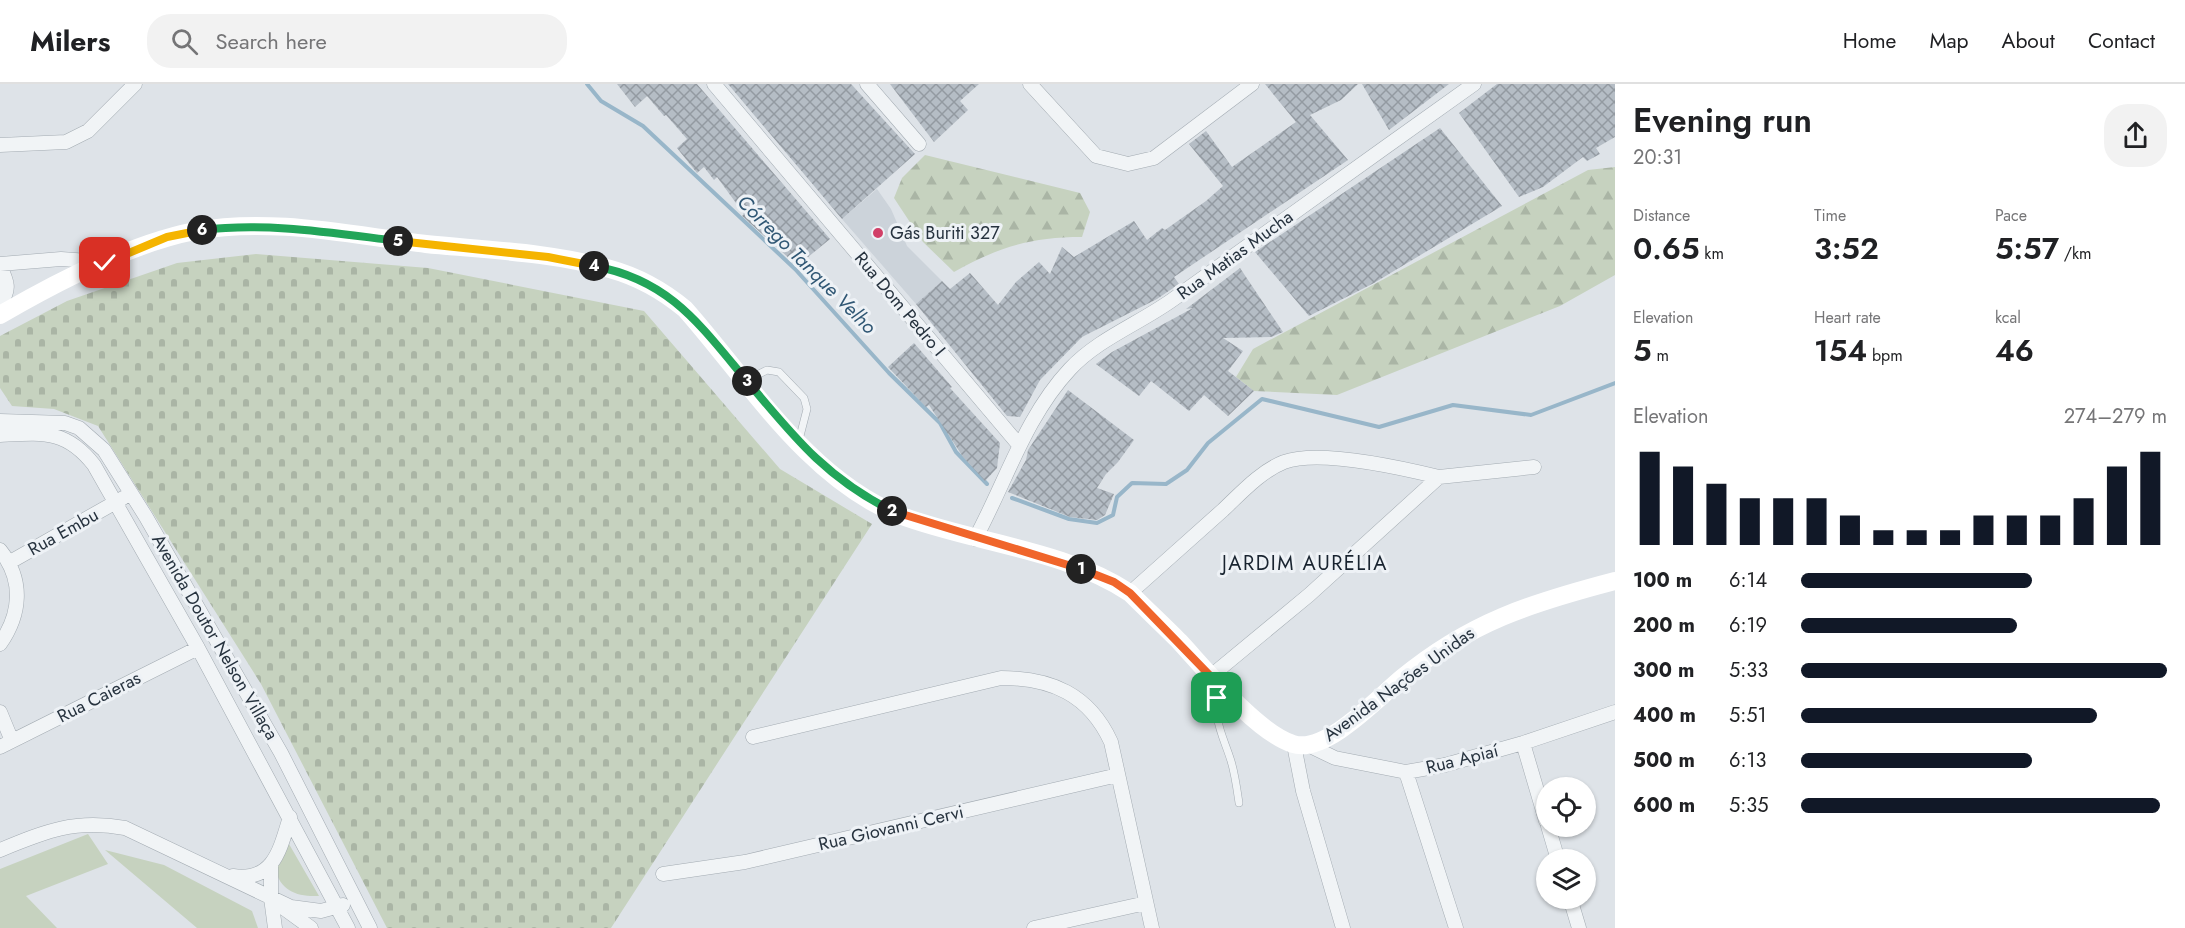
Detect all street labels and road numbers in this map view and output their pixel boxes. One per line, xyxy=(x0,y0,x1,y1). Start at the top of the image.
street label: Rua Matias Mucha xyxy=(1172,204,1298,306)
street label: Rua Dom Pedro I xyxy=(848,246,952,362)
street label: Rua Embu xyxy=(23,502,103,562)
street label: Avenida Doutor Nelson Villaça xyxy=(145,529,285,745)
street label: Avenida Nações Unidas xyxy=(1318,620,1480,748)
street label: Rua Caieras xyxy=(53,665,145,729)
street label: Rua Apiaí xyxy=(1423,737,1502,781)
street label: Rua Giovanni Cervi xyxy=(816,799,966,857)

